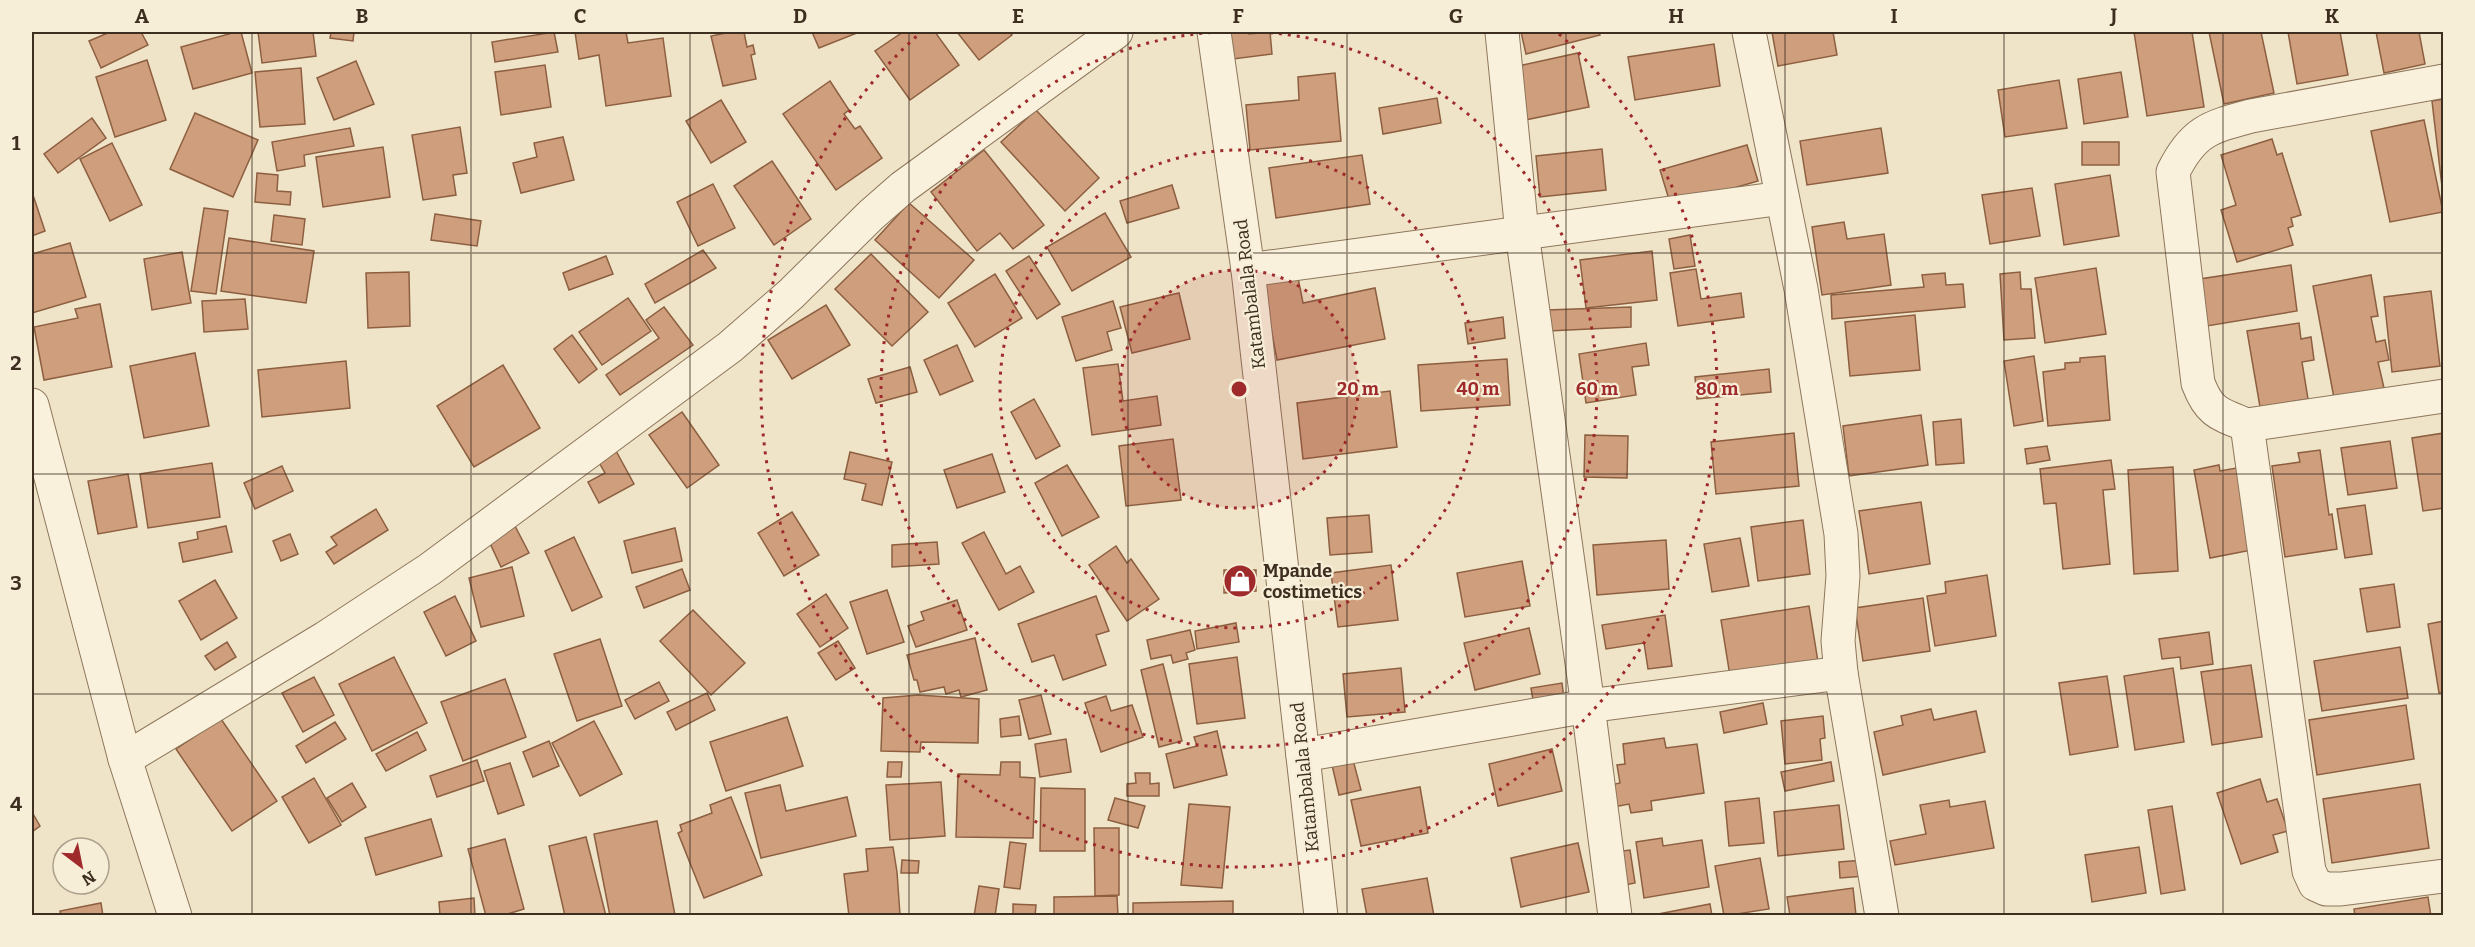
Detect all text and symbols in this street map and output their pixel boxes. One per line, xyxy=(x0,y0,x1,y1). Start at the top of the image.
text: A xyxy=(135,4,150,28)
text: B xyxy=(356,4,369,28)
text: C xyxy=(574,4,586,28)
text: D xyxy=(793,4,807,28)
text: E xyxy=(1012,4,1024,28)
text: F xyxy=(1232,4,1244,28)
text: G xyxy=(1449,4,1463,28)
text: H xyxy=(1668,4,1684,28)
text: I xyxy=(1890,4,1898,28)
text: J xyxy=(2110,4,2118,28)
text: K xyxy=(2325,4,2340,28)
text: 1 xyxy=(12,131,21,155)
street label: Katambalala Road xyxy=(1230,217,1270,370)
text: 2 xyxy=(10,351,22,375)
text: 20 m xyxy=(1337,378,1379,400)
text: 40 m xyxy=(1457,378,1499,400)
text: 60 m xyxy=(1576,378,1618,400)
text: 80 m xyxy=(1696,378,1738,400)
centre of rings xyxy=(1229,379,1249,399)
place label: Mpande costimetics xyxy=(1263,560,1362,603)
shop icon: Mpande costimetics xyxy=(1222,563,1258,599)
text: 3 xyxy=(10,571,22,595)
street label: Katambalala Road xyxy=(1286,700,1324,853)
text: 4 xyxy=(10,792,22,816)
north arrow xyxy=(51,836,111,896)
text: N xyxy=(78,867,99,890)

